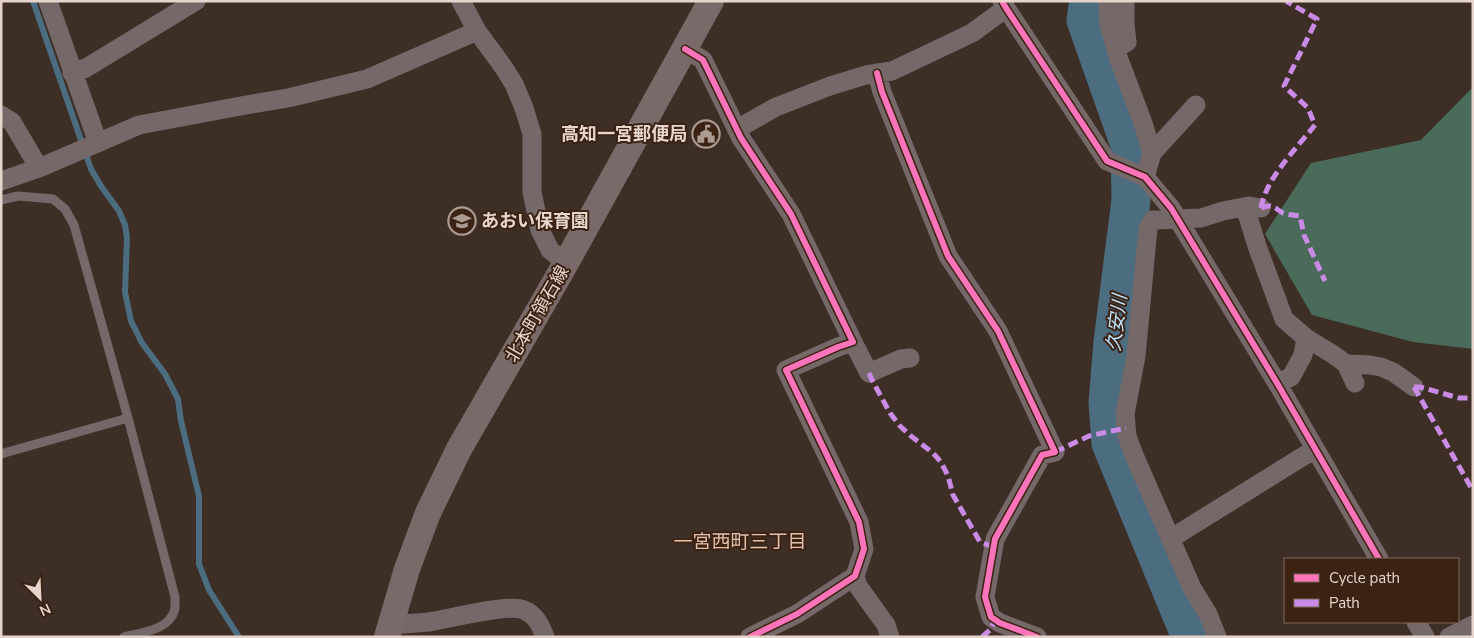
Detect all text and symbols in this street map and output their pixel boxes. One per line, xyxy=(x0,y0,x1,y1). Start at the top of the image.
public building icon: 高知一宮郵便局 xyxy=(691,119,721,149)
place label: 高知一宮郵便局 xyxy=(561,122,687,146)
school or university icon: あおい保育園 xyxy=(447,206,477,236)
place label: あおい保育園 xyxy=(481,209,589,233)
street label: 北本町領石線 xyxy=(500,261,574,367)
water label: 久安川 xyxy=(1101,291,1134,353)
district label: 一宮西町三丁目 xyxy=(673,529,807,555)
legend xyxy=(1284,558,1459,623)
text: Cycle path xyxy=(1329,568,1400,588)
north arrow xyxy=(15,573,65,623)
text: Path xyxy=(1329,593,1360,613)
text: N xyxy=(36,599,54,620)

